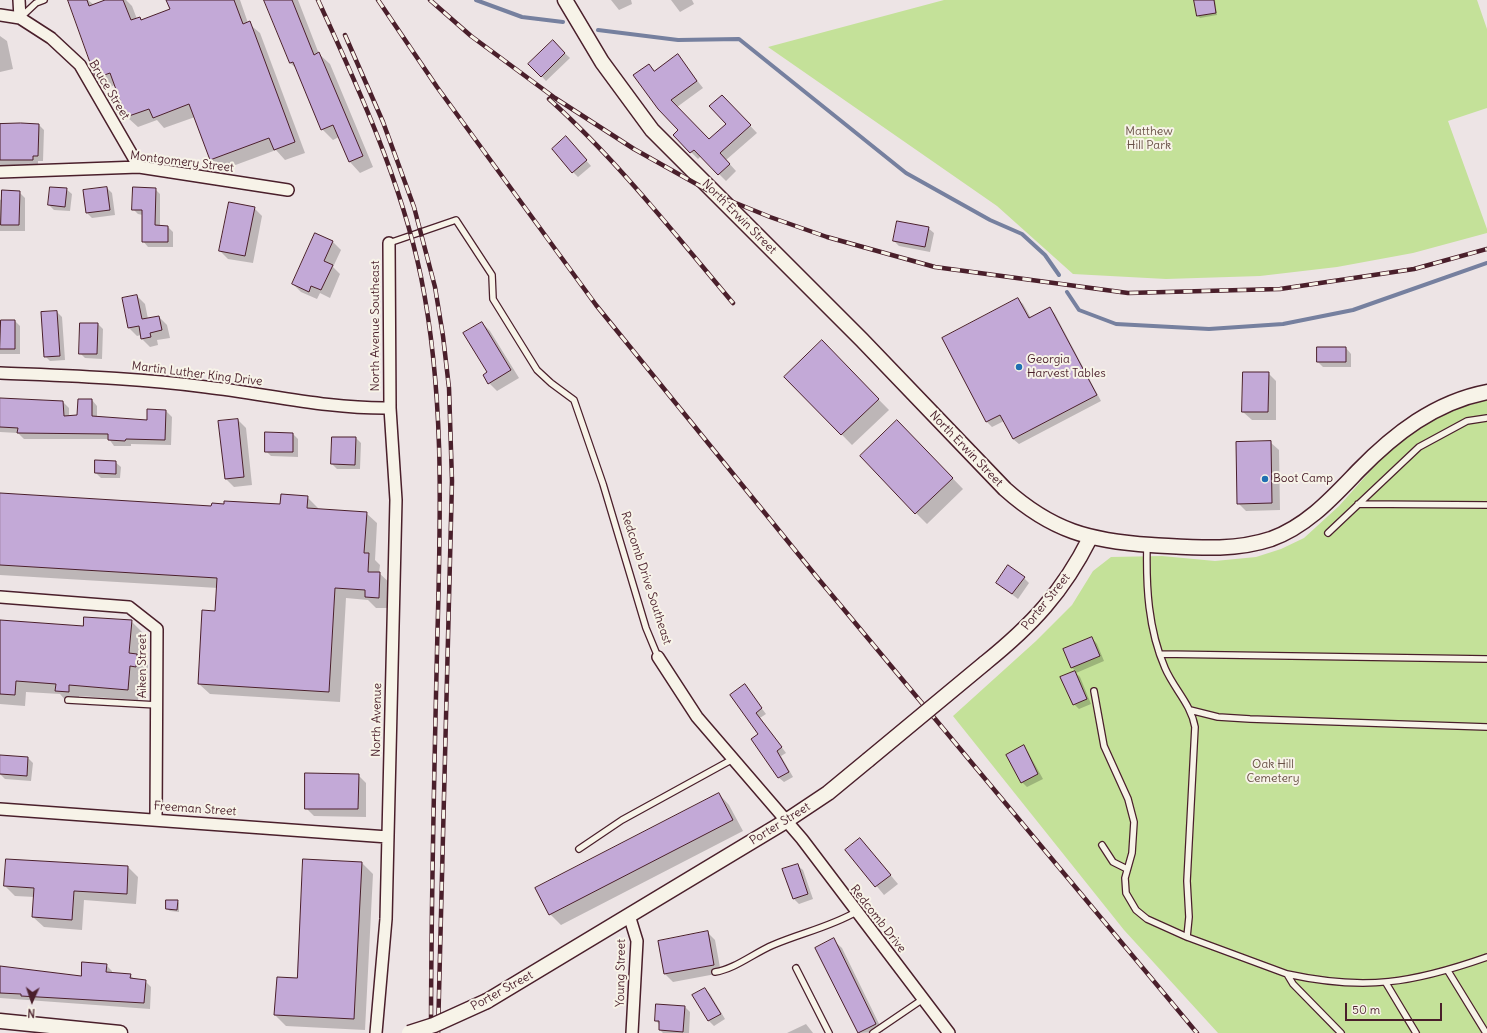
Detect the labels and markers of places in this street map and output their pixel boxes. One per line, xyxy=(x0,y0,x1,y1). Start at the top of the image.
place label: Georgia Harvest Tables xyxy=(1027,353,1106,381)
marker: Georgia Harvest Tables xyxy=(1014,362,1024,372)
place label: Boot Camp xyxy=(1273,472,1333,486)
marker: Boot Camp xyxy=(1260,474,1270,484)

